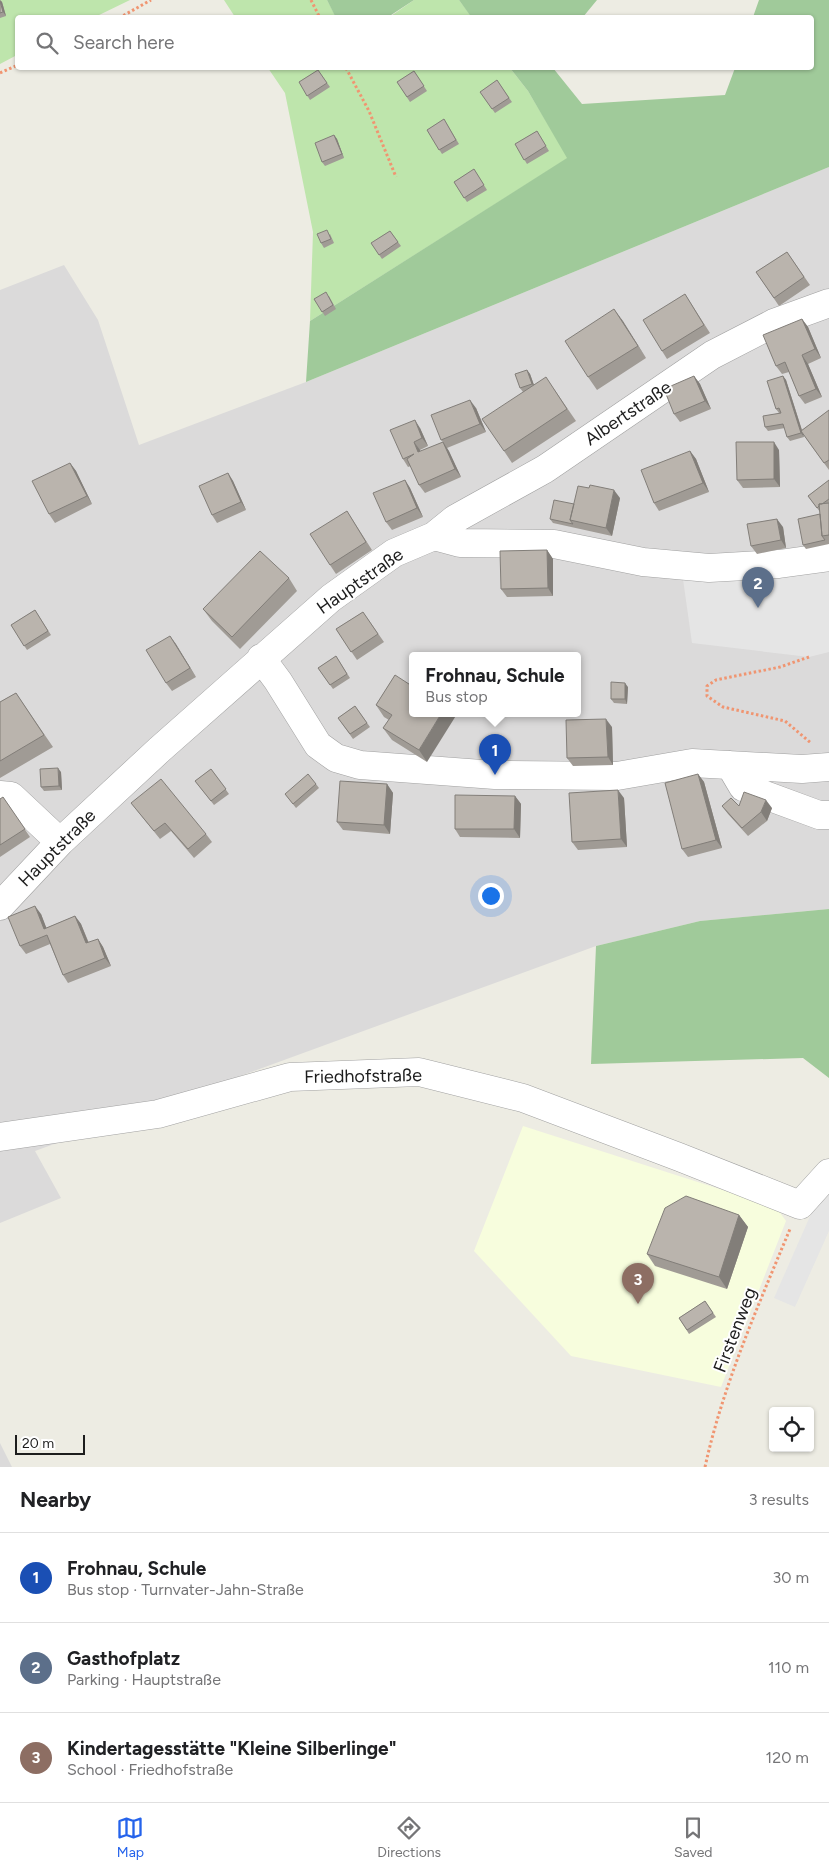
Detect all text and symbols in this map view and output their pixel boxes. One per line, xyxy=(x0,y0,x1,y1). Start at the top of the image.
search box xyxy=(15,15,814,70)
icon: search xyxy=(33,29,61,57)
text: Search here xyxy=(73,31,175,54)
street label: Albertstraße xyxy=(580,376,676,450)
street label: Hauptstraße xyxy=(312,543,408,619)
pin: 2 xyxy=(742,567,774,608)
popup xyxy=(409,652,581,717)
text: Frohnau, Schule xyxy=(425,664,565,687)
text: Bus stop xyxy=(425,687,488,706)
pin: 1 xyxy=(479,734,511,775)
street label: Hauptstraße xyxy=(14,805,100,891)
your location xyxy=(478,883,504,909)
street label: Friedhofstraße xyxy=(304,1064,422,1088)
pin: 3 xyxy=(622,1263,654,1304)
street label: Firstenweg xyxy=(709,1284,761,1376)
map controls xyxy=(769,1407,814,1452)
button: locate xyxy=(769,1407,814,1452)
scale bar xyxy=(15,1432,85,1455)
text: 20 m xyxy=(22,1435,54,1452)
text: Nearby xyxy=(20,1487,91,1512)
text: 3 results xyxy=(749,1490,809,1509)
text: Frohnau, Schule xyxy=(67,1557,206,1580)
text: 1 xyxy=(33,1568,39,1587)
text: 30 m xyxy=(772,1568,809,1587)
text: Bus stop · Turnvater-Jahn-Straße xyxy=(67,1580,304,1599)
text: Gasthofplatz xyxy=(67,1647,180,1670)
text: 2 xyxy=(31,1658,41,1677)
text: 110 m xyxy=(768,1658,809,1677)
text: Parking · Hauptstraße xyxy=(67,1670,221,1689)
text: Kindertagesstätte "Kleine Silberlinge" xyxy=(67,1737,396,1760)
text: 3 xyxy=(32,1748,40,1767)
text: 120 m xyxy=(766,1748,809,1767)
text: School · Friedhofstraße xyxy=(67,1760,233,1779)
tab: Map xyxy=(116,1814,144,1861)
tab: Directions xyxy=(377,1814,441,1861)
tab: Saved xyxy=(674,1814,713,1861)

